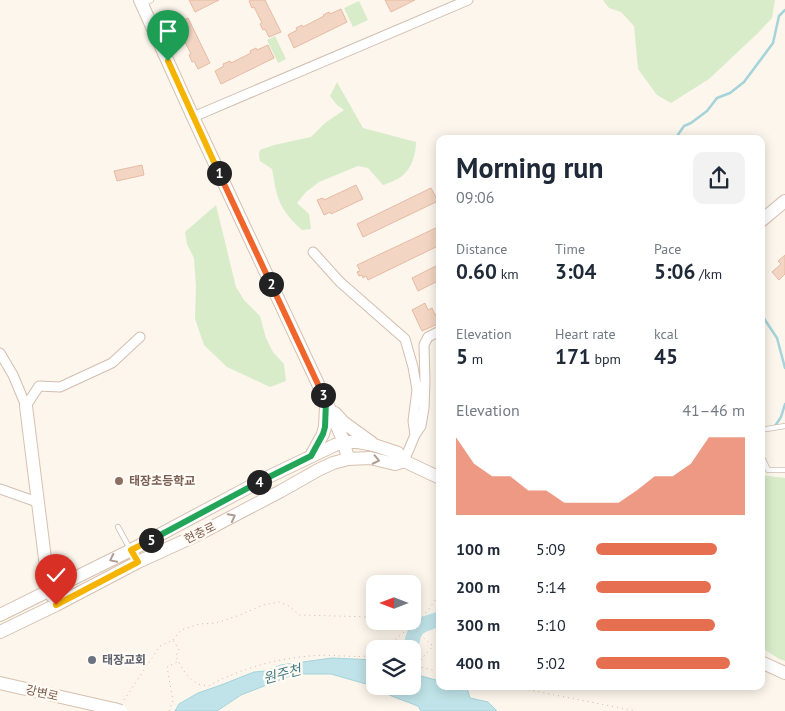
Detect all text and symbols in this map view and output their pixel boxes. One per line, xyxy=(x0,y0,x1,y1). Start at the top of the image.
pin xyxy=(147,10,189,61)
icon: arrive xyxy=(154,17,182,45)
text: Morning run xyxy=(456,149,604,186)
button: share xyxy=(693,152,745,204)
pin: 1 xyxy=(206,160,232,186)
text: 1 xyxy=(216,164,223,182)
text: 09:06 xyxy=(456,187,494,207)
text: Distance xyxy=(456,240,507,258)
text: Time xyxy=(555,240,585,258)
text: Pace xyxy=(654,240,681,258)
text: 0.60 xyxy=(456,258,497,285)
text: 3:04 xyxy=(555,258,596,285)
text: 5:06 xyxy=(654,258,695,285)
text: km xyxy=(497,265,519,283)
text: /km xyxy=(695,265,722,283)
pin: 2 xyxy=(258,272,284,296)
text: 2 xyxy=(268,275,275,293)
text: Elevation xyxy=(456,325,512,343)
text: Heart rate xyxy=(555,325,616,343)
text: kcal xyxy=(654,325,678,343)
text: 5 xyxy=(456,343,468,370)
text: 171 xyxy=(555,343,591,370)
text: 45 xyxy=(654,343,678,370)
text: m xyxy=(468,350,483,368)
text: bpm xyxy=(591,350,621,368)
pin: 3 xyxy=(310,382,336,408)
text: 3 xyxy=(320,386,327,404)
text: Elevation xyxy=(456,400,520,420)
text: 41–46 m xyxy=(682,400,745,420)
one-way arrow xyxy=(372,454,381,465)
pin: 4 xyxy=(246,470,272,494)
place label: 태장초등학교 xyxy=(129,473,195,488)
text: 4 xyxy=(256,473,263,491)
marker: 태장초등학교 xyxy=(113,475,125,487)
one-way arrow xyxy=(226,513,235,523)
street label: 현충로 xyxy=(182,519,218,547)
pin: 5 xyxy=(138,528,164,552)
text: 5 xyxy=(148,531,155,549)
text: 100 m xyxy=(456,539,500,559)
text: 5:09 xyxy=(536,539,566,559)
one-way arrow xyxy=(109,553,118,563)
pin xyxy=(35,554,77,605)
icon: check xyxy=(42,561,70,589)
north arrow xyxy=(366,575,421,630)
map controls xyxy=(366,575,421,695)
text: 200 m xyxy=(456,577,500,597)
text: 5:14 xyxy=(536,577,566,597)
text: 300 m xyxy=(456,615,500,635)
text: 5:10 xyxy=(536,615,566,635)
button: layers xyxy=(366,640,421,695)
place label: 태장교회 xyxy=(102,652,146,667)
text: 400 m xyxy=(456,653,500,673)
text: 5:02 xyxy=(536,653,566,673)
marker: 태장교회 xyxy=(86,654,98,666)
water label: 원주천 xyxy=(261,660,304,688)
street label: 강변로 xyxy=(24,681,60,704)

